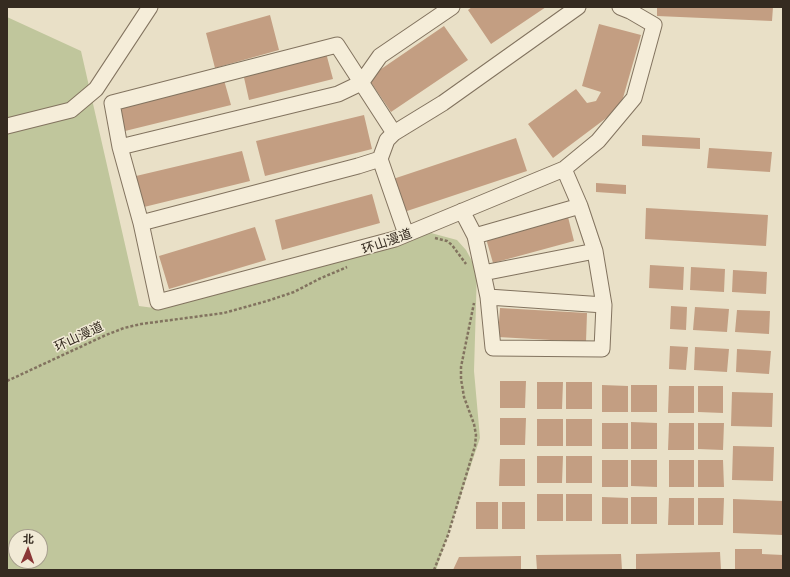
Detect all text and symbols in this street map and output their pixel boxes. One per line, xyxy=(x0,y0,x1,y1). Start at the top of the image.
street label: 环山漫道 xyxy=(360,226,414,258)
street label: 环山漫道 xyxy=(52,319,106,355)
north arrow xyxy=(8,529,48,569)
text: 北 xyxy=(23,530,34,546)

